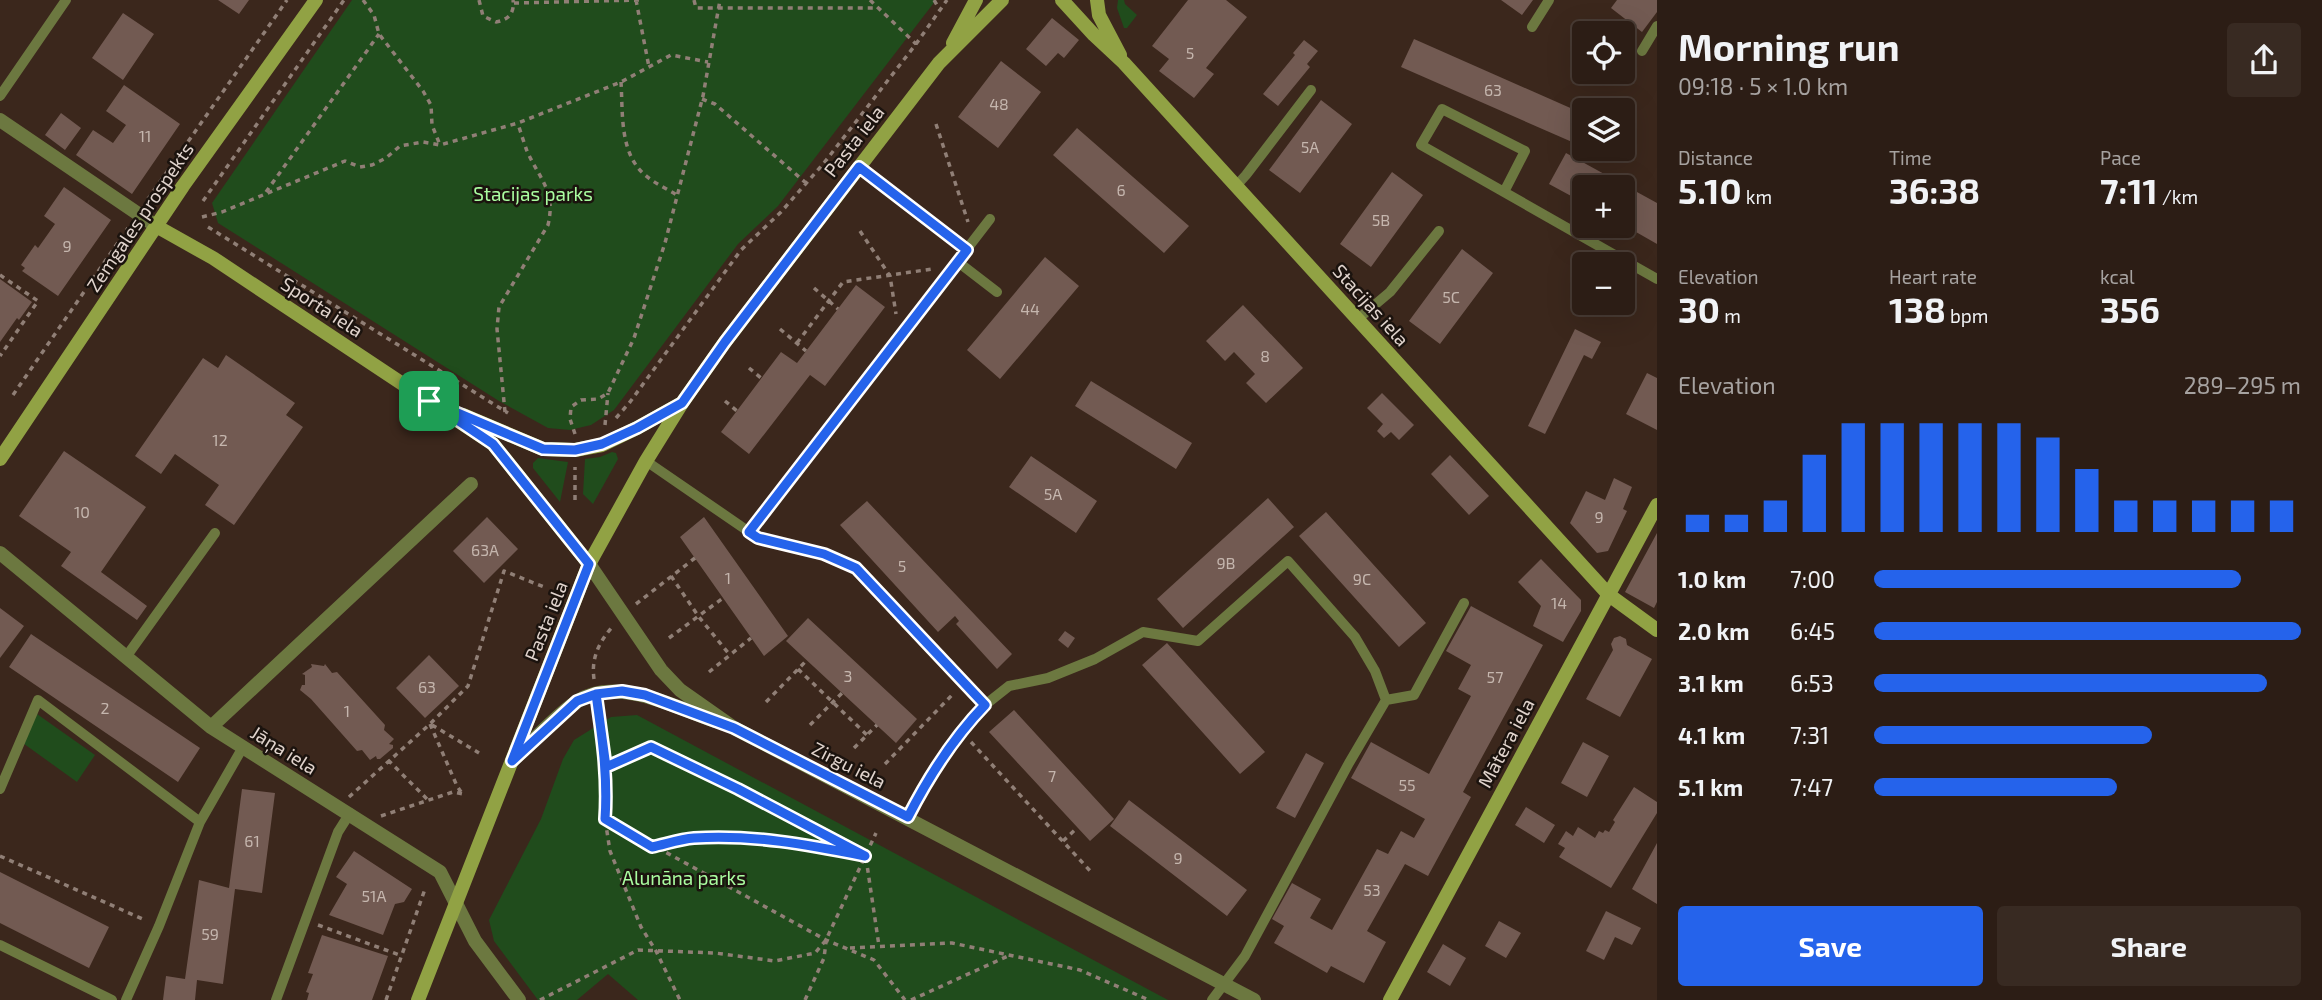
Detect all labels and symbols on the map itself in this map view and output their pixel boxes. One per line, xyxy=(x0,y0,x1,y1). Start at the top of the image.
house number: 5 xyxy=(1186,43,1194,62)
house number: 63 xyxy=(1484,80,1502,99)
house number: 48 xyxy=(989,94,1009,113)
street label: Pasta iela xyxy=(819,100,889,181)
house number: 11 xyxy=(139,126,151,145)
house number: 5A xyxy=(1301,137,1319,156)
street label: Zemgales prospekts xyxy=(81,138,198,296)
house number: 6 xyxy=(1116,180,1126,199)
park label: Stacijas parks xyxy=(473,182,593,205)
house number: 5B xyxy=(1372,210,1390,229)
house number: 9 xyxy=(62,236,72,255)
street label: Stacijas iela xyxy=(1329,259,1414,350)
street label: Sporta iela xyxy=(277,272,368,342)
house number: 5C xyxy=(1442,287,1460,306)
house number: 44 xyxy=(1020,299,1040,318)
house number: 8 xyxy=(1260,346,1270,365)
pin xyxy=(399,371,459,431)
house number: 12 xyxy=(212,430,228,449)
house number: 5A xyxy=(1044,484,1062,503)
house number: 10 xyxy=(74,502,90,521)
house number: 9 xyxy=(1594,507,1604,526)
house number: 63A xyxy=(471,540,499,559)
house number: 9B xyxy=(1216,553,1236,572)
house number: 5 xyxy=(898,556,906,575)
house number: 1 xyxy=(725,568,731,587)
house number: 9C xyxy=(1353,569,1371,588)
street label: Pasta iela xyxy=(519,578,572,664)
house number: 14 xyxy=(1551,593,1567,612)
house number: 3 xyxy=(844,666,852,685)
house number: 57 xyxy=(1487,667,1503,686)
house number: 63 xyxy=(418,677,436,696)
street label: Mātera iela xyxy=(1472,694,1539,791)
house number: 2 xyxy=(101,698,110,717)
house number: 1 xyxy=(344,701,350,720)
street label: Jāņa iela xyxy=(246,720,322,781)
street label: Zirgu iela xyxy=(809,736,890,793)
house number: 7 xyxy=(1048,766,1056,785)
house number: 55 xyxy=(1398,775,1416,794)
house number: 61 xyxy=(244,831,260,850)
house number: 9 xyxy=(1173,848,1183,867)
park label: Alunāna parks xyxy=(622,866,746,889)
house number: 53 xyxy=(1363,880,1381,899)
house number: 51A xyxy=(362,886,386,905)
house number: 59 xyxy=(201,924,219,943)

